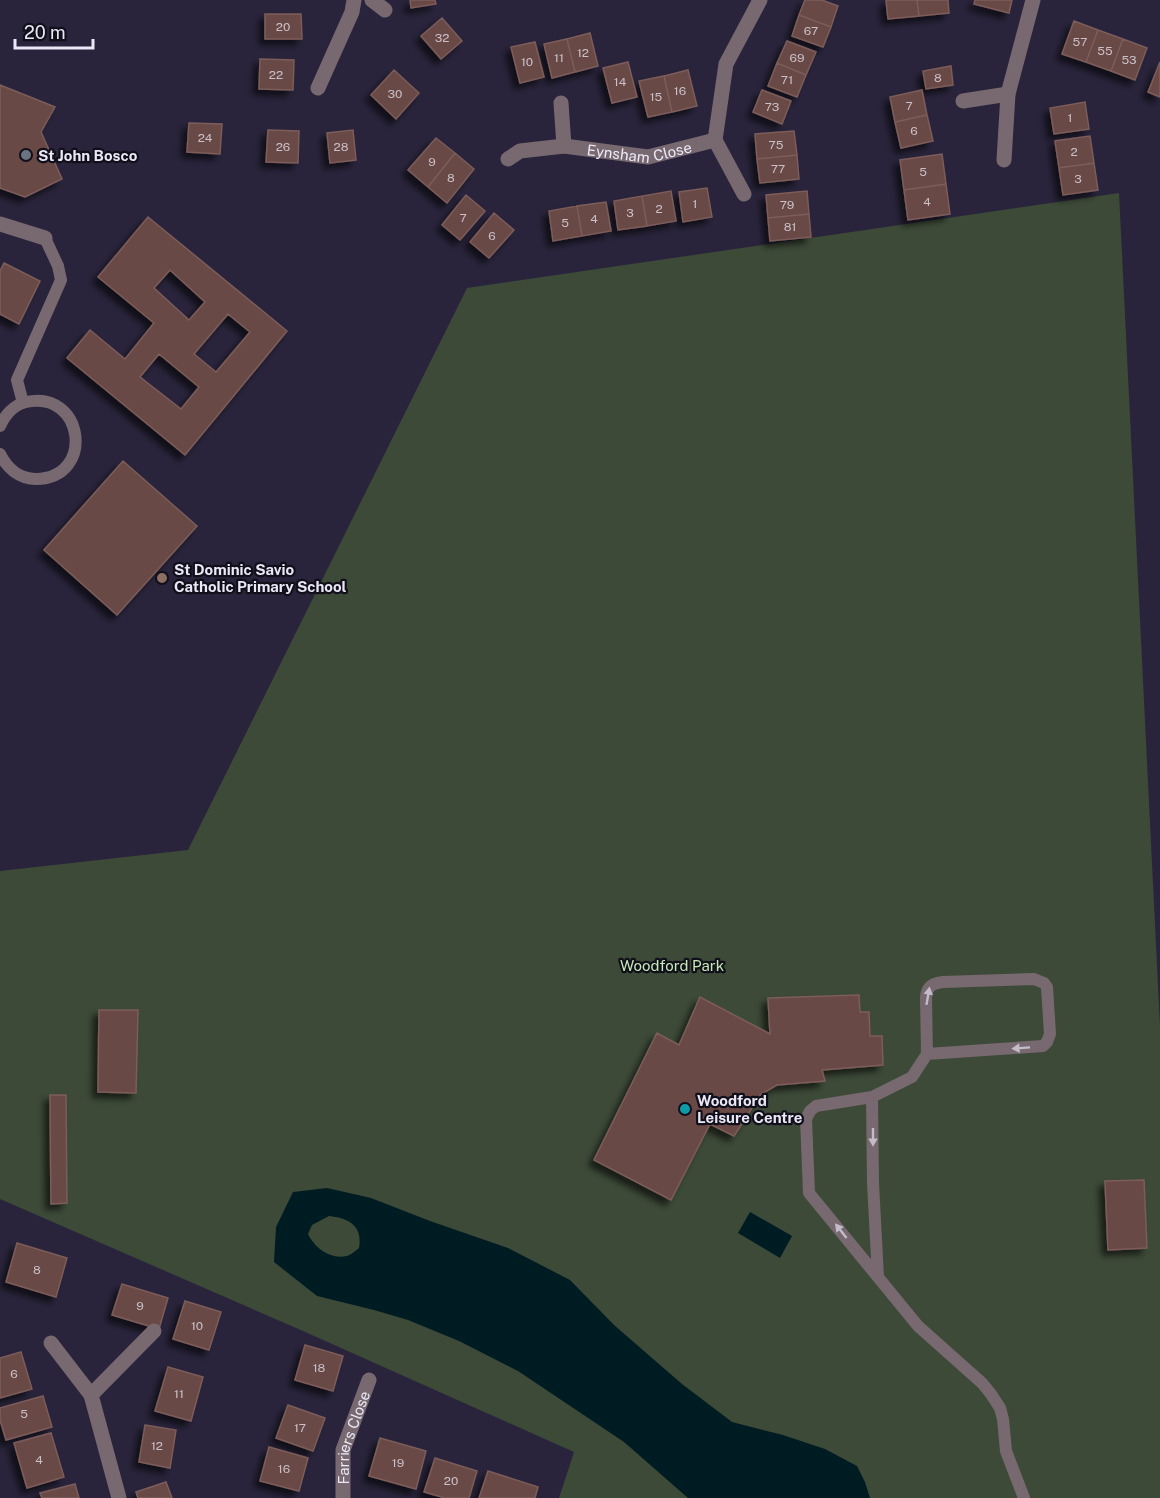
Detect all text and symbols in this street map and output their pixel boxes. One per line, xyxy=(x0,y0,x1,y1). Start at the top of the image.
scale bar xyxy=(15,12,93,50)
house number: 20 xyxy=(276,20,290,34)
text: 20 m xyxy=(24,22,66,43)
house number: 67 xyxy=(804,24,818,38)
house number: 32 xyxy=(435,31,449,45)
house number: 57 xyxy=(1073,35,1087,49)
house number: 55 xyxy=(1097,44,1113,58)
house number: 12 xyxy=(577,46,589,60)
house number: 11 xyxy=(554,51,564,65)
house number: 69 xyxy=(790,51,804,65)
house number: 53 xyxy=(1121,53,1137,67)
house number: 10 xyxy=(521,55,533,69)
house number: 22 xyxy=(269,68,283,82)
house number: 8 xyxy=(934,71,942,85)
house number: 71 xyxy=(781,73,793,87)
house number: 14 xyxy=(614,75,627,89)
house number: 16 xyxy=(674,84,686,98)
house number: 30 xyxy=(388,87,402,101)
house number: 15 xyxy=(650,90,663,104)
house number: 7 xyxy=(905,99,913,113)
house number: 73 xyxy=(765,100,779,114)
house number: 1 xyxy=(1068,111,1072,125)
house number: 6 xyxy=(910,124,918,138)
house number: 24 xyxy=(198,131,213,145)
street label: Eynsham Close xyxy=(586,138,693,166)
house number: 75 xyxy=(769,138,784,152)
house number: 26 xyxy=(276,140,290,154)
house number: 28 xyxy=(334,140,349,154)
house number: 2 xyxy=(1070,145,1078,159)
place label: St John Bosco xyxy=(38,147,138,164)
marker: St John Bosco xyxy=(19,148,33,162)
house number: 9 xyxy=(428,155,436,169)
house number: 77 xyxy=(771,162,785,176)
house number: 5 xyxy=(919,165,927,179)
house number: 8 xyxy=(447,171,455,185)
house number: 3 xyxy=(1074,172,1082,186)
house number: 4 xyxy=(923,195,931,209)
house number: 1 xyxy=(693,197,697,211)
house number: 79 xyxy=(780,198,794,212)
house number: 2 xyxy=(655,202,663,216)
house number: 3 xyxy=(626,206,634,220)
house number: 7 xyxy=(459,211,467,225)
house number: 4 xyxy=(590,212,598,226)
house number: 5 xyxy=(561,216,569,230)
house number: 81 xyxy=(784,220,796,234)
house number: 6 xyxy=(488,229,496,243)
place label: St Dominic Savio Catholic Primary School xyxy=(174,561,347,595)
marker: St Dominic Savio Catholic Primary School xyxy=(155,571,169,585)
park label: Woodford Park xyxy=(620,957,724,974)
one-way arrow xyxy=(924,987,933,1006)
one-way arrow xyxy=(1011,1043,1030,1052)
place label: Woodford Leisure Centre xyxy=(697,1092,802,1126)
marker: Woodford Leisure Centre xyxy=(678,1102,692,1116)
one-way arrow xyxy=(868,1127,877,1146)
one-way arrow xyxy=(836,1224,848,1239)
house number: 8 xyxy=(33,1263,41,1277)
house number: 9 xyxy=(136,1299,144,1313)
house number: 10 xyxy=(191,1319,203,1333)
house number: 18 xyxy=(313,1361,326,1375)
house number: 6 xyxy=(10,1367,18,1381)
house number: 11 xyxy=(174,1387,184,1401)
street label: Farriers Close xyxy=(334,1388,373,1485)
house number: 5 xyxy=(20,1407,28,1421)
house number: 17 xyxy=(294,1421,306,1435)
house number: 12 xyxy=(151,1439,163,1453)
house number: 4 xyxy=(35,1453,43,1467)
house number: 19 xyxy=(392,1456,404,1470)
house number: 16 xyxy=(278,1462,290,1476)
house number: 20 xyxy=(444,1474,458,1488)

